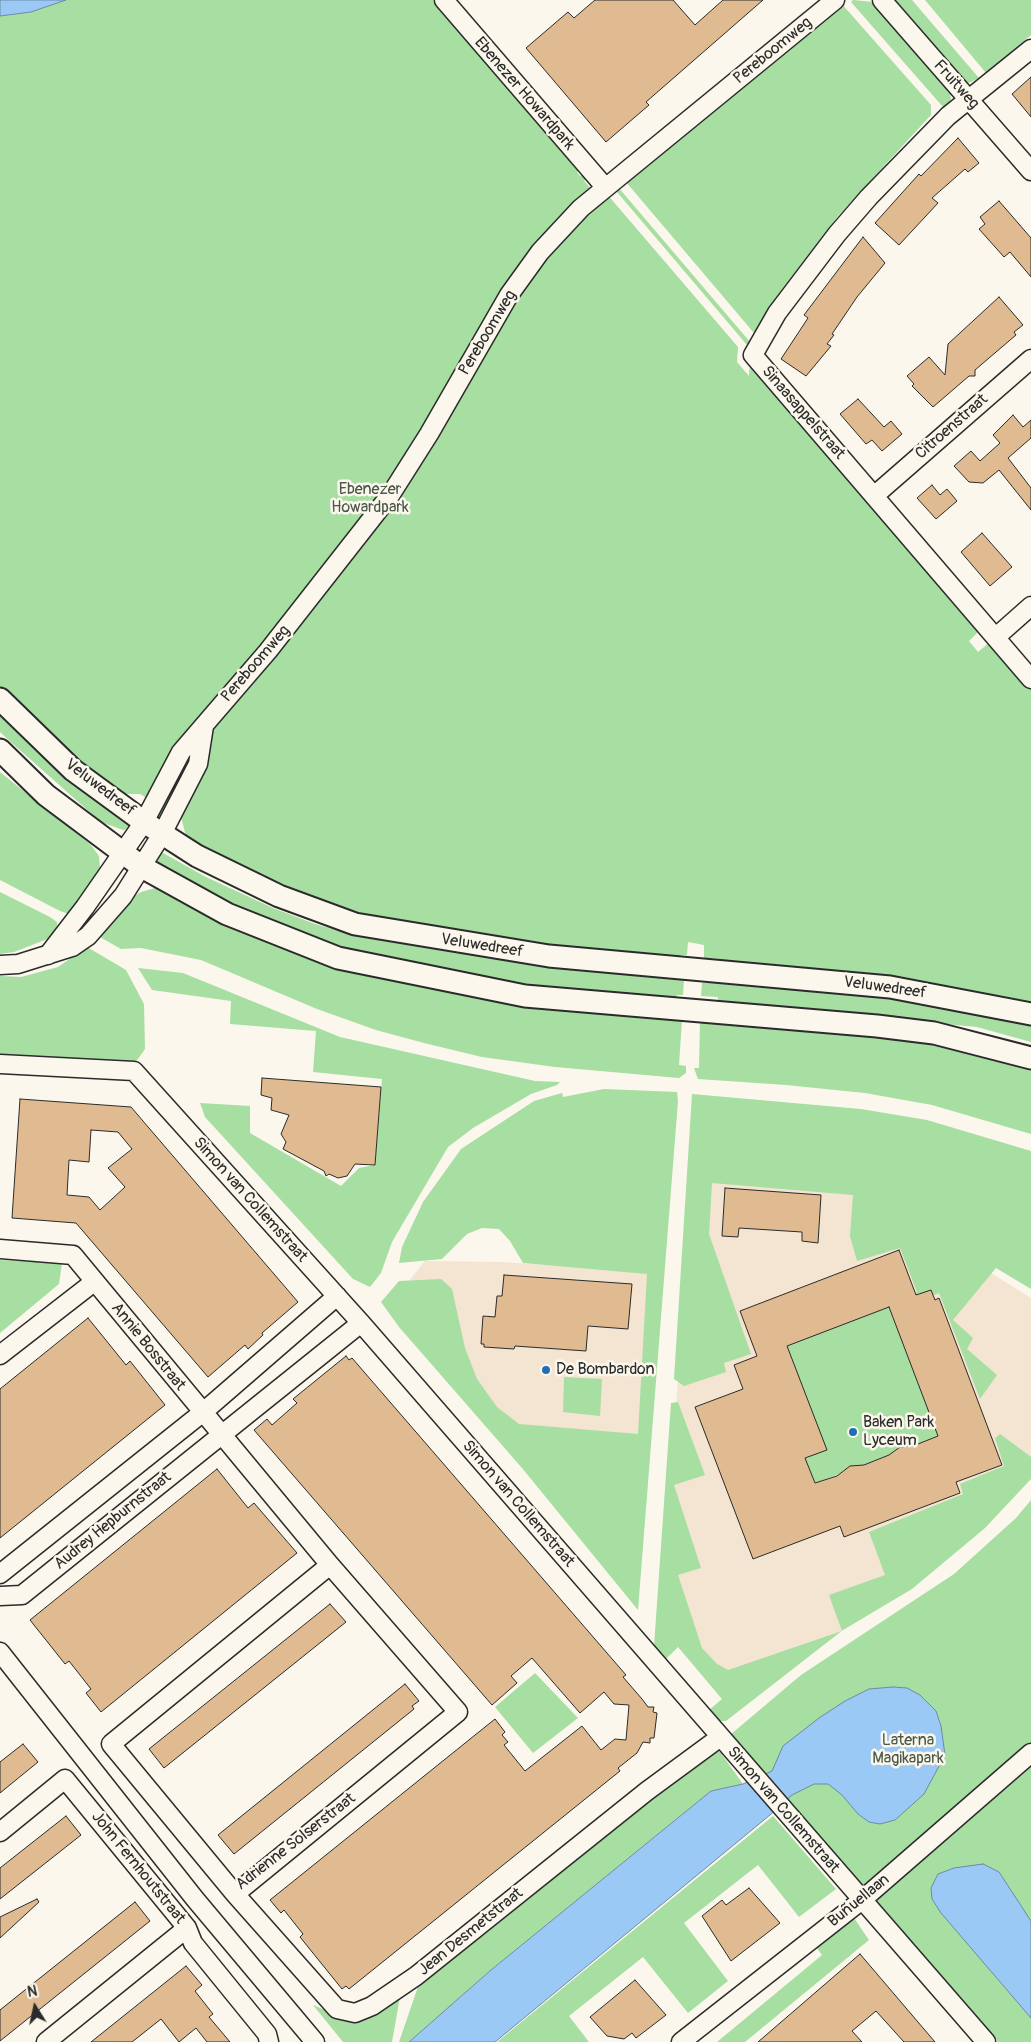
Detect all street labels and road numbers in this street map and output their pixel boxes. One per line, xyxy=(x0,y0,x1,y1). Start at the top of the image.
street label: Pereboomweg xyxy=(730,13,816,89)
street label: Ebenezer Howardpark xyxy=(470,34,578,154)
street label: Fruitweg xyxy=(929,56,983,114)
street label: Pereboomweg xyxy=(455,287,521,379)
street label: Sinaasappelstraat xyxy=(757,362,849,464)
street label: Citroenstraat xyxy=(912,390,992,464)
street label: Pereboomweg xyxy=(217,622,295,706)
street label: Veluwedreef xyxy=(61,755,139,821)
street label: Veluwedreef xyxy=(439,930,525,962)
street label: Veluwedreef xyxy=(842,973,928,1003)
street label: Simon van Collemstraat xyxy=(189,1134,311,1266)
street label: Annie Bosstraat xyxy=(107,1299,189,1395)
street label: Simon van Collemstraat xyxy=(458,1437,578,1571)
street label: Audrey Hepburnstraat xyxy=(51,1468,175,1574)
street label: Simon van Collemstraat xyxy=(723,1743,843,1877)
street label: Adrienne Solserstraat xyxy=(232,1789,360,1895)
street label: John Fernhoutstraat xyxy=(87,1808,189,1928)
street label: Buñuellaan xyxy=(824,1870,894,1932)
street label: Jean Desmetstraat xyxy=(415,1884,527,1980)

